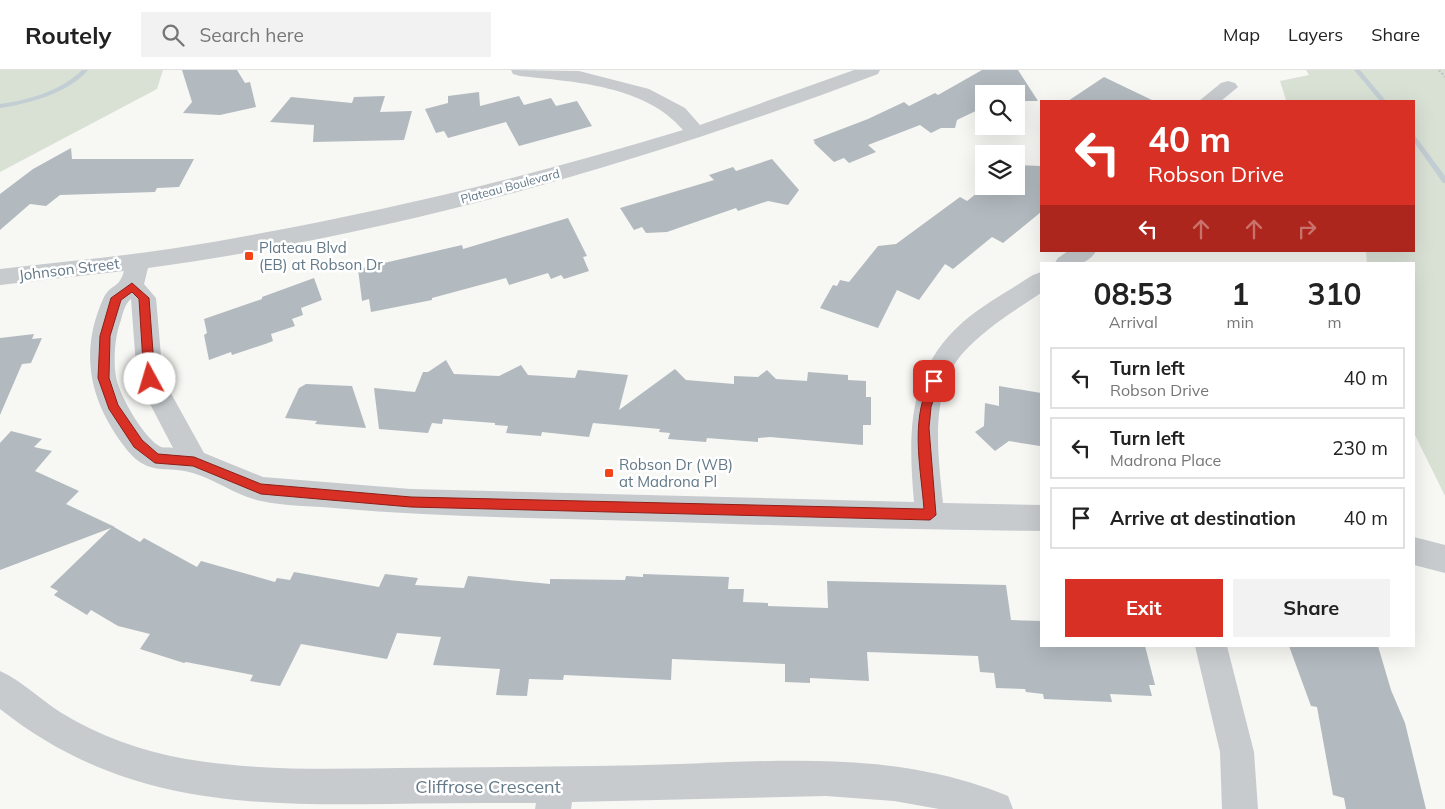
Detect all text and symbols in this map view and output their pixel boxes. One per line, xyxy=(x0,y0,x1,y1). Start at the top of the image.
search box xyxy=(141,12,491,57)
text: Routely xyxy=(25,20,111,50)
icon: search xyxy=(159,21,187,49)
text: Search here xyxy=(199,23,304,47)
text: Map xyxy=(1223,23,1260,46)
text: Layers xyxy=(1288,23,1343,46)
text: Share xyxy=(1371,23,1420,46)
map controls xyxy=(975,85,1025,195)
button: search xyxy=(975,85,1025,135)
text: 40 m xyxy=(1148,117,1231,161)
icon: left xyxy=(1065,120,1130,185)
button: layers xyxy=(975,145,1025,195)
text: Robson Drive xyxy=(1148,160,1284,188)
street label: Plateau Boulevard xyxy=(459,166,561,206)
icon: left xyxy=(1134,215,1162,243)
icon: ahead xyxy=(1187,215,1215,243)
icon: ahead xyxy=(1240,215,1268,243)
icon: right xyxy=(1293,215,1321,243)
place label: Plateau Blvd (EB) at Robson Dr xyxy=(259,238,383,274)
marker: Plateau Blvd (EB) at Robson Dr xyxy=(243,250,255,262)
street label: Johnson Street xyxy=(18,253,120,285)
text: 08:53 xyxy=(1094,275,1173,313)
text: 1 xyxy=(1231,275,1249,313)
text: 310 xyxy=(1307,275,1361,313)
text: Arrival xyxy=(1109,312,1158,332)
text: min xyxy=(1227,312,1254,332)
text: m xyxy=(1327,312,1341,332)
position arrow xyxy=(123,352,175,404)
text: Turn left xyxy=(1110,356,1185,380)
pin xyxy=(913,360,955,402)
icon: left xyxy=(1067,364,1095,392)
text: 40 m xyxy=(1344,366,1388,390)
icon: arrive xyxy=(920,367,948,395)
text: Robson Drive xyxy=(1110,380,1209,400)
text: Turn left xyxy=(1110,426,1185,450)
icon: left xyxy=(1067,434,1095,462)
text: 230 m xyxy=(1332,436,1388,460)
text: Madrona Place xyxy=(1110,450,1221,470)
place label: Robson Dr (WB) at Madrona Pl xyxy=(619,455,733,491)
marker: Robson Dr (WB) at Madrona Pl xyxy=(603,467,615,479)
icon: arrive xyxy=(1067,504,1095,532)
text: Arrive at destination xyxy=(1110,506,1296,530)
text: 40 m xyxy=(1344,506,1388,530)
button: Exit xyxy=(1065,579,1223,637)
button: Share xyxy=(1233,579,1390,637)
street label: Cliffrose Crescent xyxy=(415,775,561,798)

